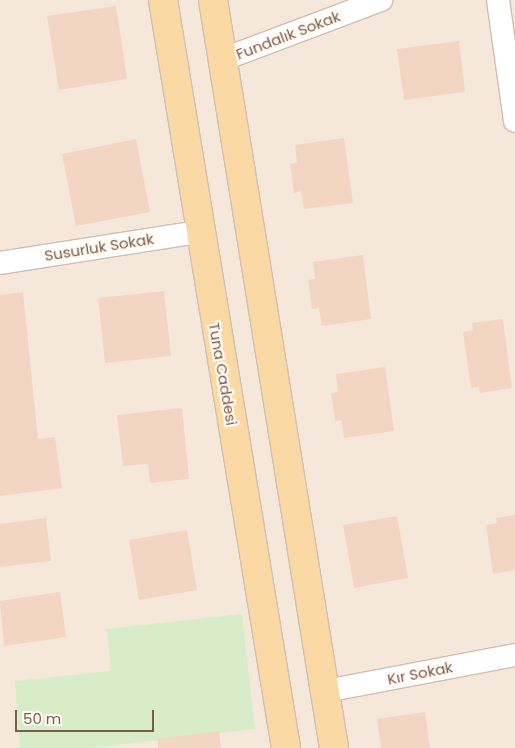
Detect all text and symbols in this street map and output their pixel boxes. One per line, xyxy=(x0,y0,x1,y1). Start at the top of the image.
street label: Fundalık Sokak xyxy=(233,7,343,63)
street label: Susurluk Sokak xyxy=(43,229,155,265)
street label: Tuna Caddesi xyxy=(205,321,241,427)
street label: Kır Sokak xyxy=(386,658,454,688)
scale bar xyxy=(18,700,156,732)
text: 50 m xyxy=(23,708,61,729)

